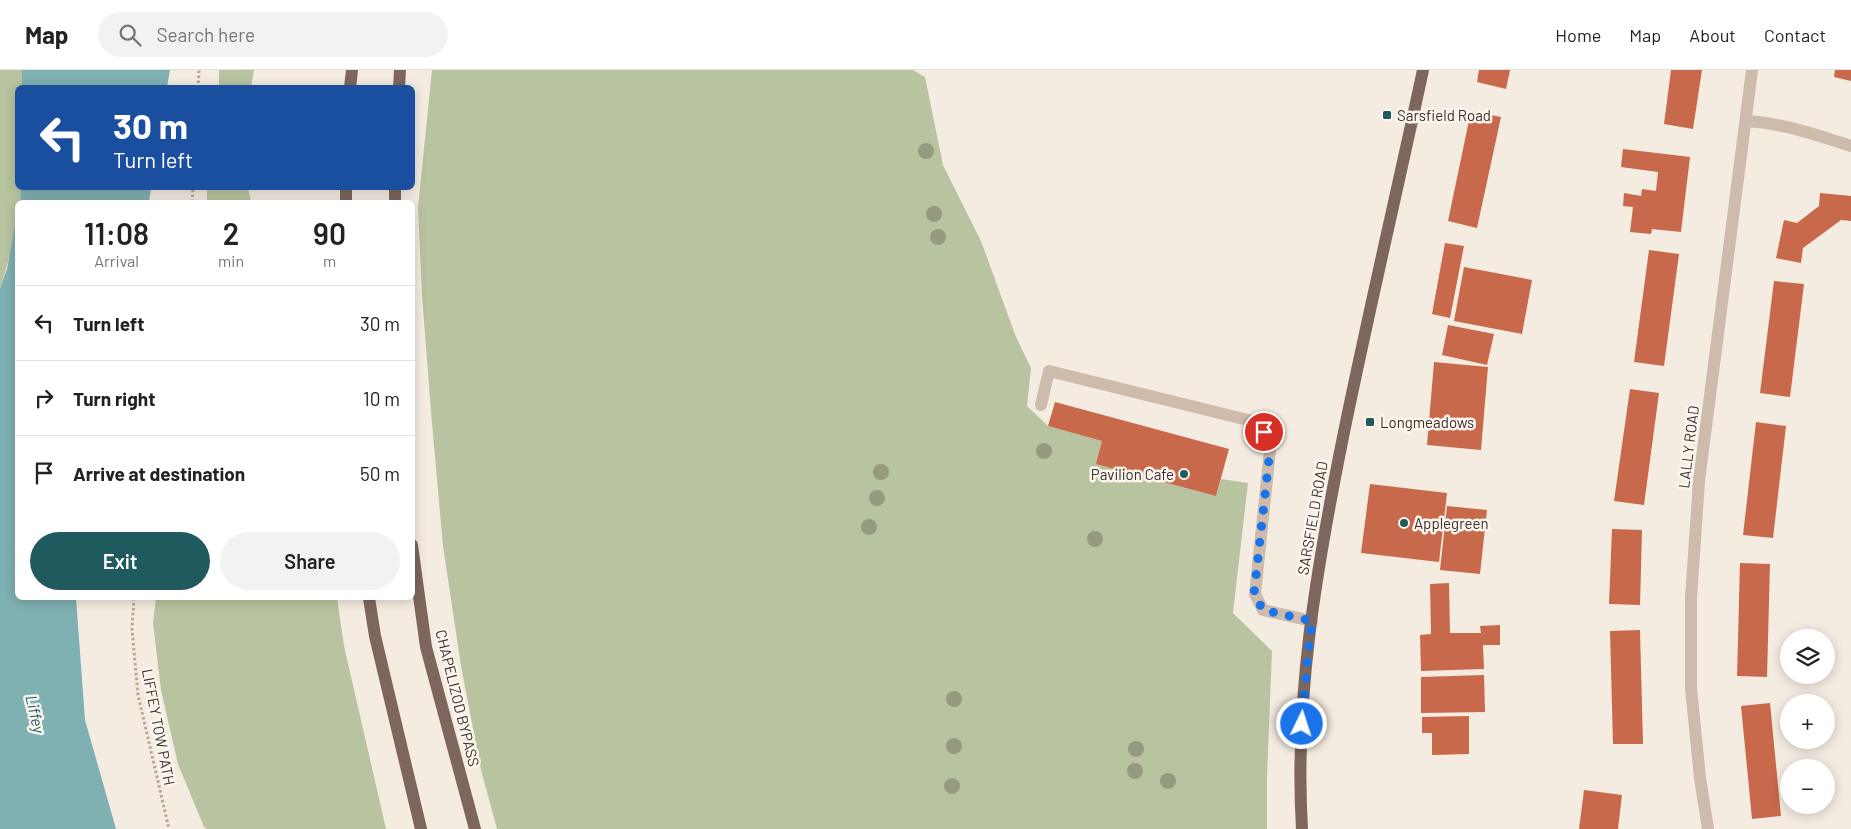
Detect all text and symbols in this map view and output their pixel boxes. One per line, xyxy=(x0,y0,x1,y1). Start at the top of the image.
search box xyxy=(98,12,448,57)
text: Map xyxy=(25,20,68,49)
icon: search xyxy=(116,21,144,49)
text: Search here xyxy=(156,23,255,46)
text: Home xyxy=(1555,24,1601,46)
text: Map xyxy=(1629,24,1661,46)
text: About xyxy=(1689,24,1736,46)
text: Contact xyxy=(1764,24,1826,46)
text: 30 m xyxy=(113,104,188,146)
icon: left xyxy=(30,105,95,170)
place label: Sarsfield Road xyxy=(1397,106,1491,124)
marker: Sarsfield Road xyxy=(1381,109,1393,121)
text: Turn left xyxy=(113,146,193,172)
text: 11:08 xyxy=(84,215,149,251)
text: 2 xyxy=(223,215,239,251)
text: 90 xyxy=(313,215,346,251)
text: Arrival xyxy=(94,251,139,270)
text: min xyxy=(218,251,244,270)
text: m xyxy=(323,251,336,270)
icon: left xyxy=(30,309,58,337)
text: Turn left xyxy=(73,312,144,335)
text: 30 m xyxy=(360,312,400,335)
icon: right xyxy=(30,384,58,412)
text: Turn right xyxy=(73,387,155,410)
text: 10 m xyxy=(363,387,400,410)
street label: LALLY ROAD xyxy=(1674,405,1702,489)
pin xyxy=(1243,411,1285,453)
place label: Longmeadows xyxy=(1380,413,1474,431)
marker: Longmeadows xyxy=(1364,416,1376,428)
icon: arrive xyxy=(1250,418,1278,446)
icon: arrive xyxy=(30,459,58,487)
street label: SARSFIELD ROAD xyxy=(1293,460,1331,576)
text: Arrive at destination xyxy=(73,462,245,485)
text: 50 m xyxy=(360,462,400,485)
place label: Pavilion Cafe xyxy=(1091,465,1174,483)
marker: Pavilion Cafe xyxy=(1178,468,1190,480)
place label: Applegreen xyxy=(1414,514,1489,532)
marker: Applegreen xyxy=(1398,517,1410,529)
button: Exit xyxy=(30,532,210,590)
button: Share xyxy=(220,532,400,590)
street label: CHAPELIZOD BYPASS xyxy=(432,628,484,768)
map controls xyxy=(1780,629,1835,814)
button: layers xyxy=(1780,629,1835,684)
street label: LIFFEY TOW PATH xyxy=(139,667,179,787)
water label: Liffey xyxy=(22,693,50,736)
button: + xyxy=(1780,694,1835,749)
position arrow xyxy=(1275,697,1327,749)
button: − xyxy=(1780,759,1835,814)

